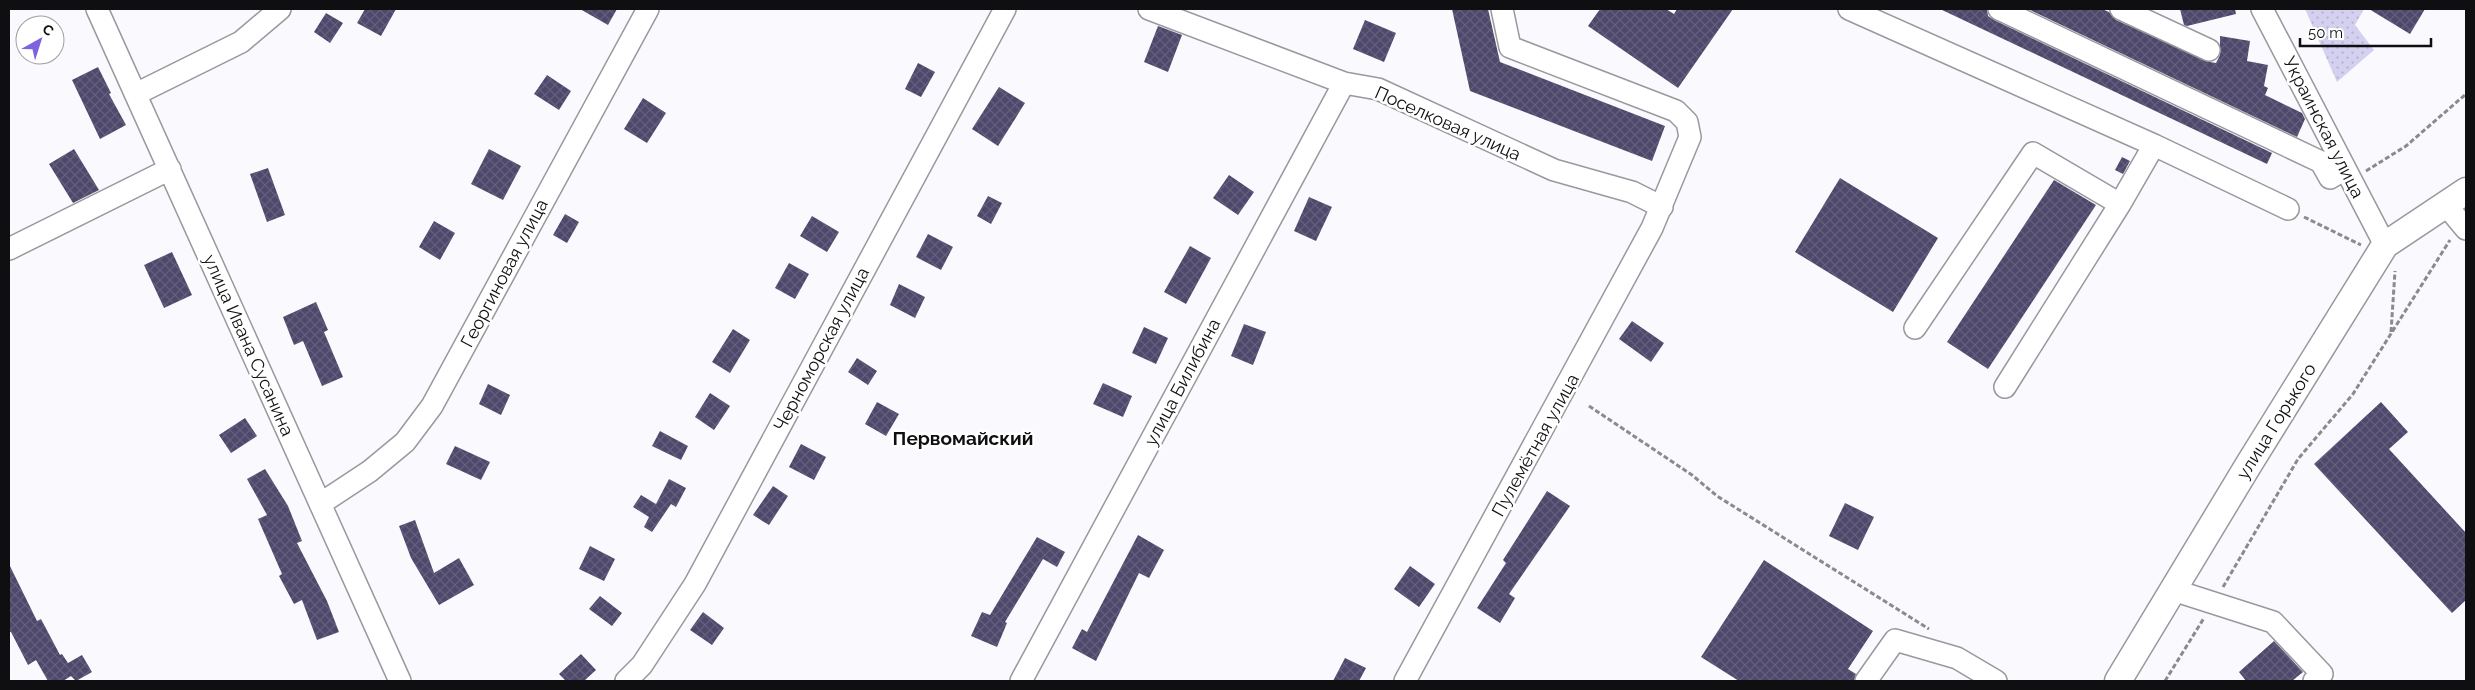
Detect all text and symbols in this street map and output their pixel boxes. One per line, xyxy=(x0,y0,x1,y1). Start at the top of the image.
north arrow xyxy=(15,15,65,65)
scale bar xyxy=(2300,15,2431,47)
text: С xyxy=(39,21,57,39)
text: 50 m xyxy=(2308,24,2343,42)
street label: Украинская улица xyxy=(2279,53,2369,201)
street label: Поселковая улица xyxy=(1372,81,1524,165)
street label: Георгиновая улица xyxy=(456,195,552,351)
street label: улица Ивана Сусанина xyxy=(199,251,299,439)
street label: Черноморская улица xyxy=(769,264,873,434)
street label: улица Билибина xyxy=(1140,315,1224,449)
street label: улица Горького xyxy=(2232,359,2320,483)
street label: Пулемётная улица xyxy=(1487,370,1583,520)
district label: Первомайский xyxy=(893,427,1033,449)

